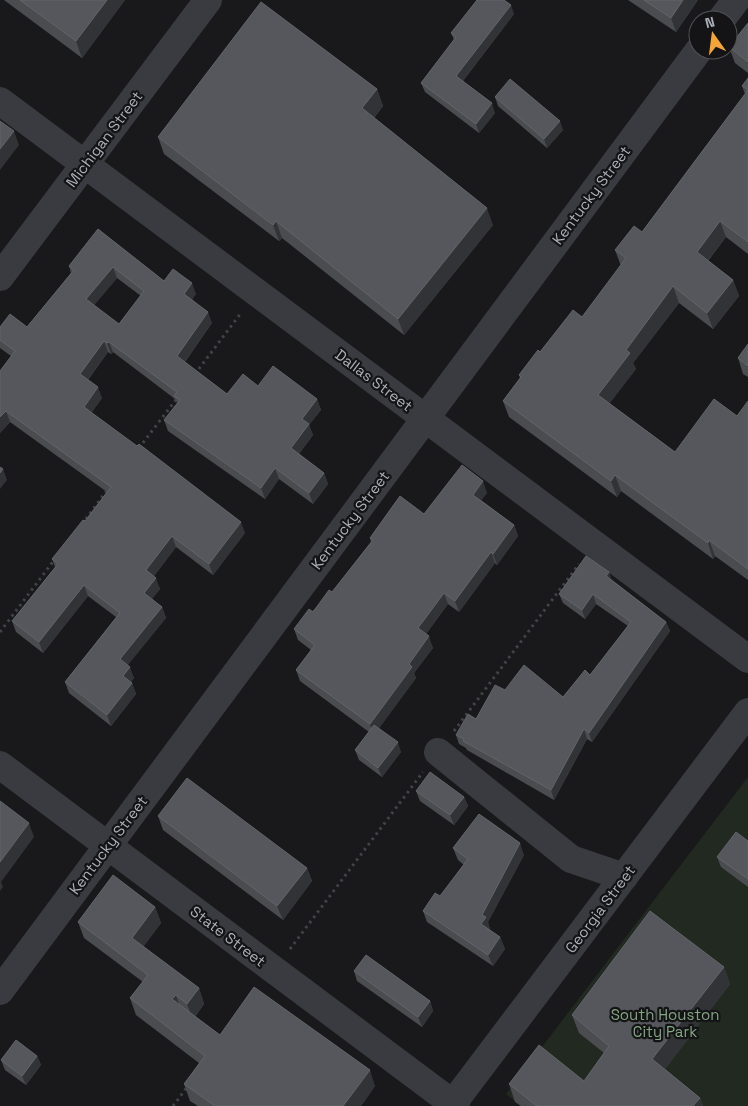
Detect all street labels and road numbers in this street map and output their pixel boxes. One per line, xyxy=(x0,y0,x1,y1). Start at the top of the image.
street label: Michigan Street xyxy=(62,87,146,191)
street label: Kentucky Street xyxy=(548,142,634,248)
street label: Dallas Street xyxy=(332,345,417,415)
street label: Kentucky Street xyxy=(307,467,393,573)
street label: Kentucky Street xyxy=(65,792,151,898)
street label: Georgia Street xyxy=(561,861,639,957)
street label: State Street xyxy=(187,902,269,971)

